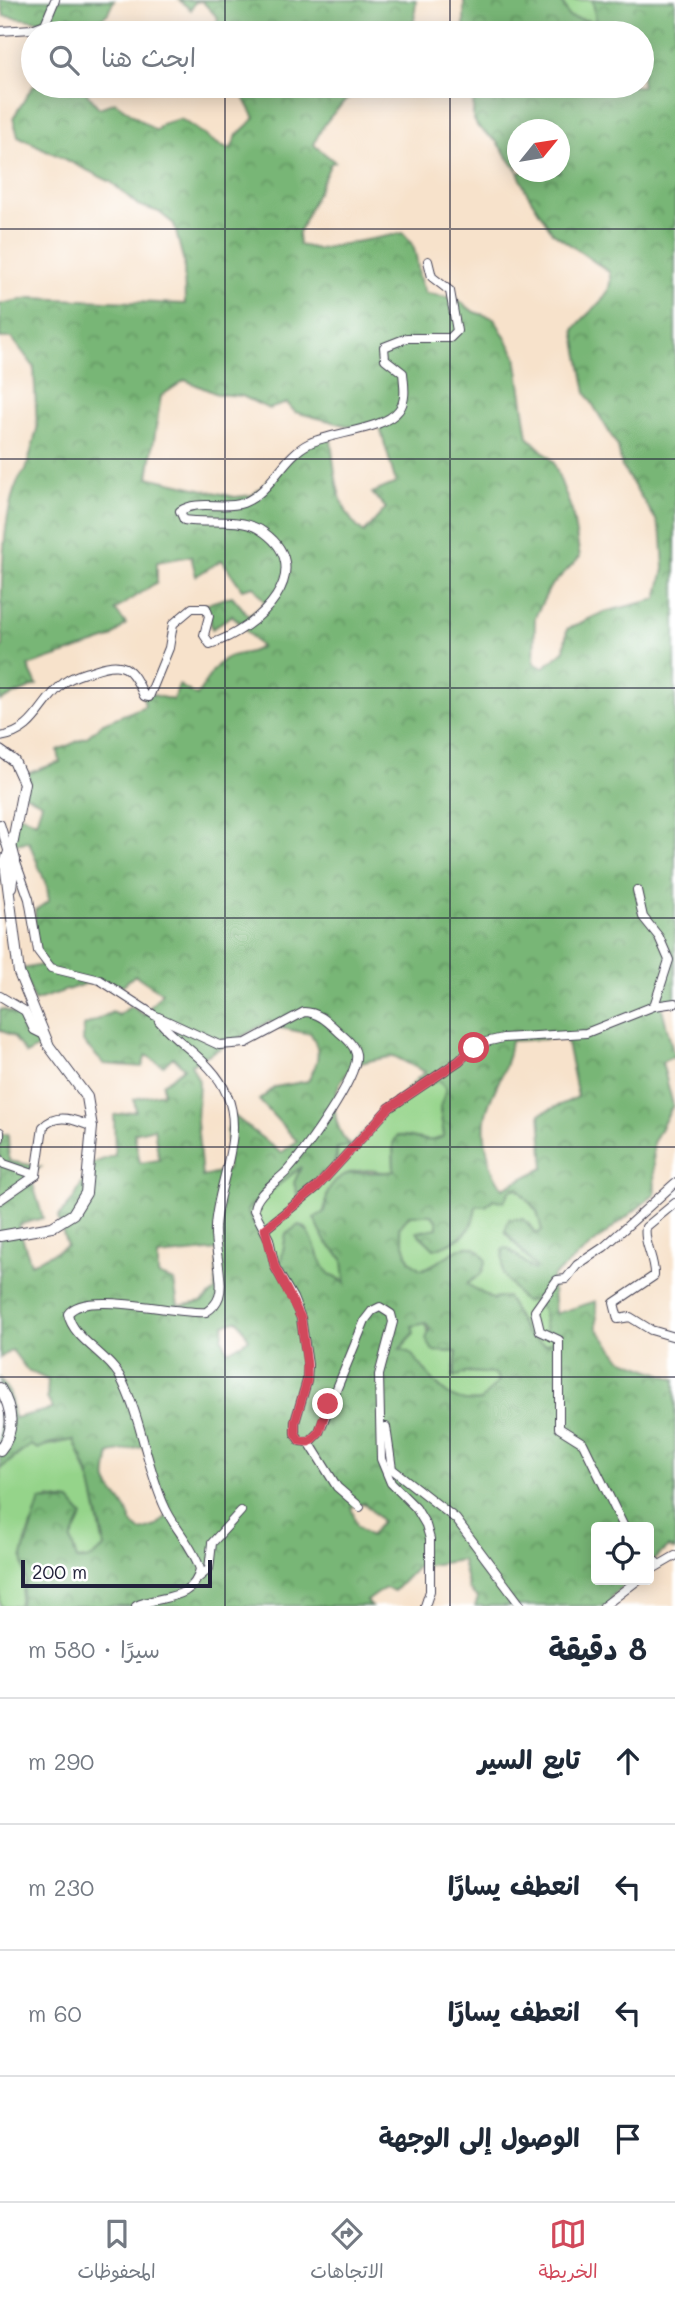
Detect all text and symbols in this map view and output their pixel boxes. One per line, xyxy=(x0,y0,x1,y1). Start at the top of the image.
search box xyxy=(21,21,654,98)
text: ابحث هنا xyxy=(101,40,196,74)
icon: search xyxy=(45,41,83,79)
north arrow xyxy=(507,119,570,182)
route start xyxy=(458,1032,489,1063)
route end xyxy=(312,1388,343,1419)
map controls xyxy=(591,1522,654,1585)
button: locate xyxy=(591,1522,654,1585)
scale bar xyxy=(21,1557,212,1589)
text: 200 m xyxy=(32,1559,87,1584)
text: 8 دقيقة xyxy=(548,1628,647,1668)
text: سيرًا · 580 m xyxy=(28,1634,160,1664)
text: تابع السير xyxy=(478,1742,580,1776)
icon: ahead xyxy=(609,1742,647,1780)
text: 290 m xyxy=(28,1746,94,1776)
text: انعطف يسارًا xyxy=(448,1868,580,1902)
icon: left xyxy=(609,1868,647,1906)
text: 230 m xyxy=(28,1872,94,1902)
text: انعطف يسارًا xyxy=(448,1994,580,2028)
icon: left xyxy=(609,1994,647,2032)
text: 60 m xyxy=(28,1998,82,2028)
text: الوصول إلى الوجهة xyxy=(378,2120,580,2154)
icon: arrive xyxy=(609,2120,647,2158)
tab: المحفوظات xyxy=(77,2215,156,2288)
tab: الاتجاهات xyxy=(310,2215,384,2288)
tab: الخريطة xyxy=(538,2215,598,2288)

